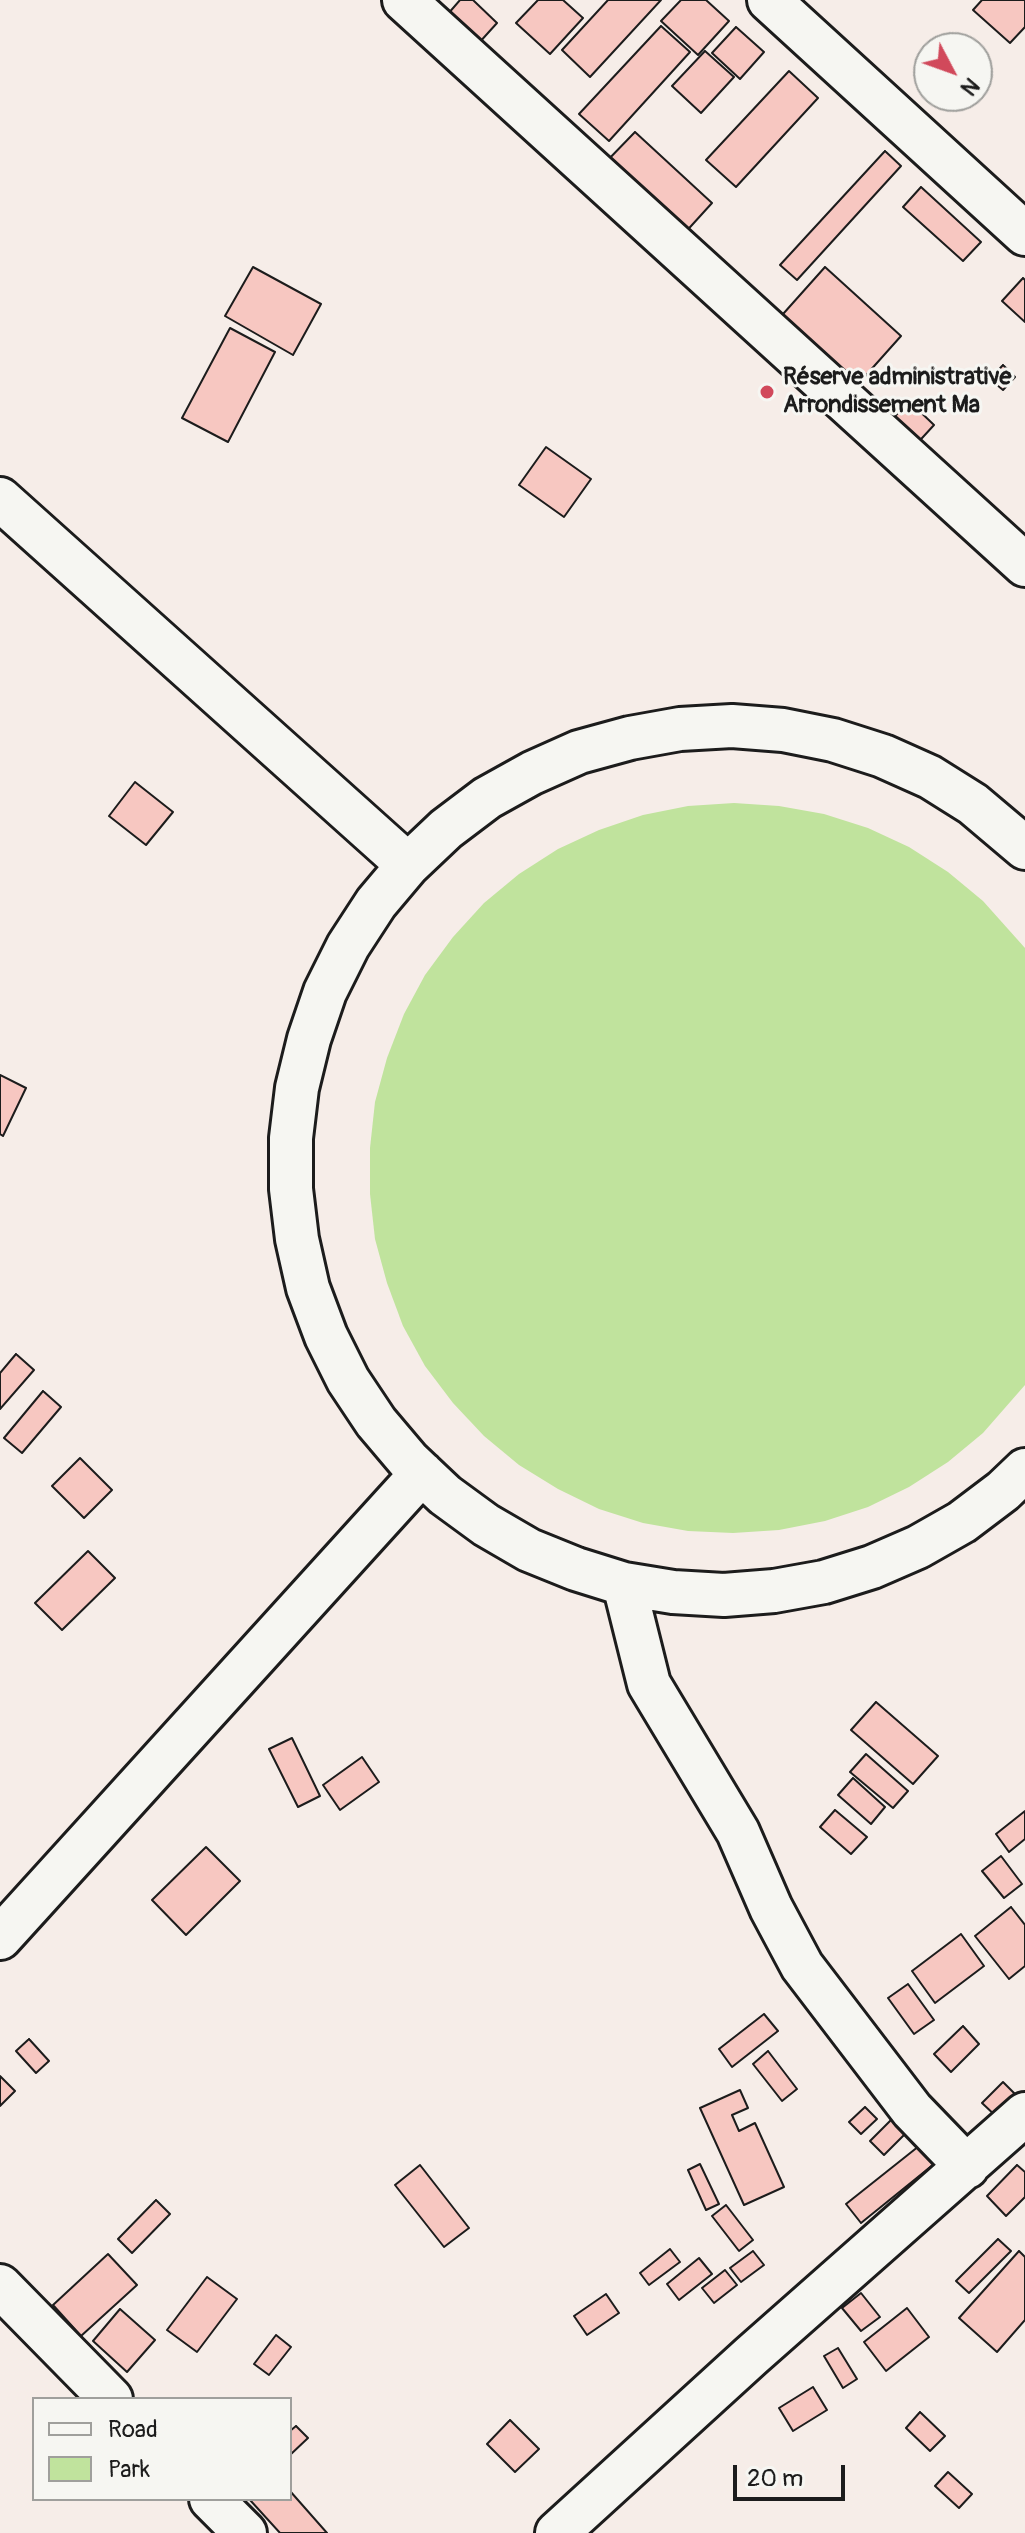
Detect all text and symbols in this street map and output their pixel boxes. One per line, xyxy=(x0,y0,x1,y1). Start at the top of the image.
north arrow xyxy=(913,32,993,112)
text: N xyxy=(954,72,985,101)
place label: Réserve administrative Arrondissement Ma xyxy=(783,364,1011,420)
marker: Réserve administrative Arrondissement Ma xyxy=(758,383,776,401)
legend xyxy=(32,2397,292,2501)
text: Road xyxy=(108,2415,158,2444)
scale bar xyxy=(737,2449,849,2499)
text: Park xyxy=(108,2455,150,2484)
text: 20 m xyxy=(747,2464,803,2493)

